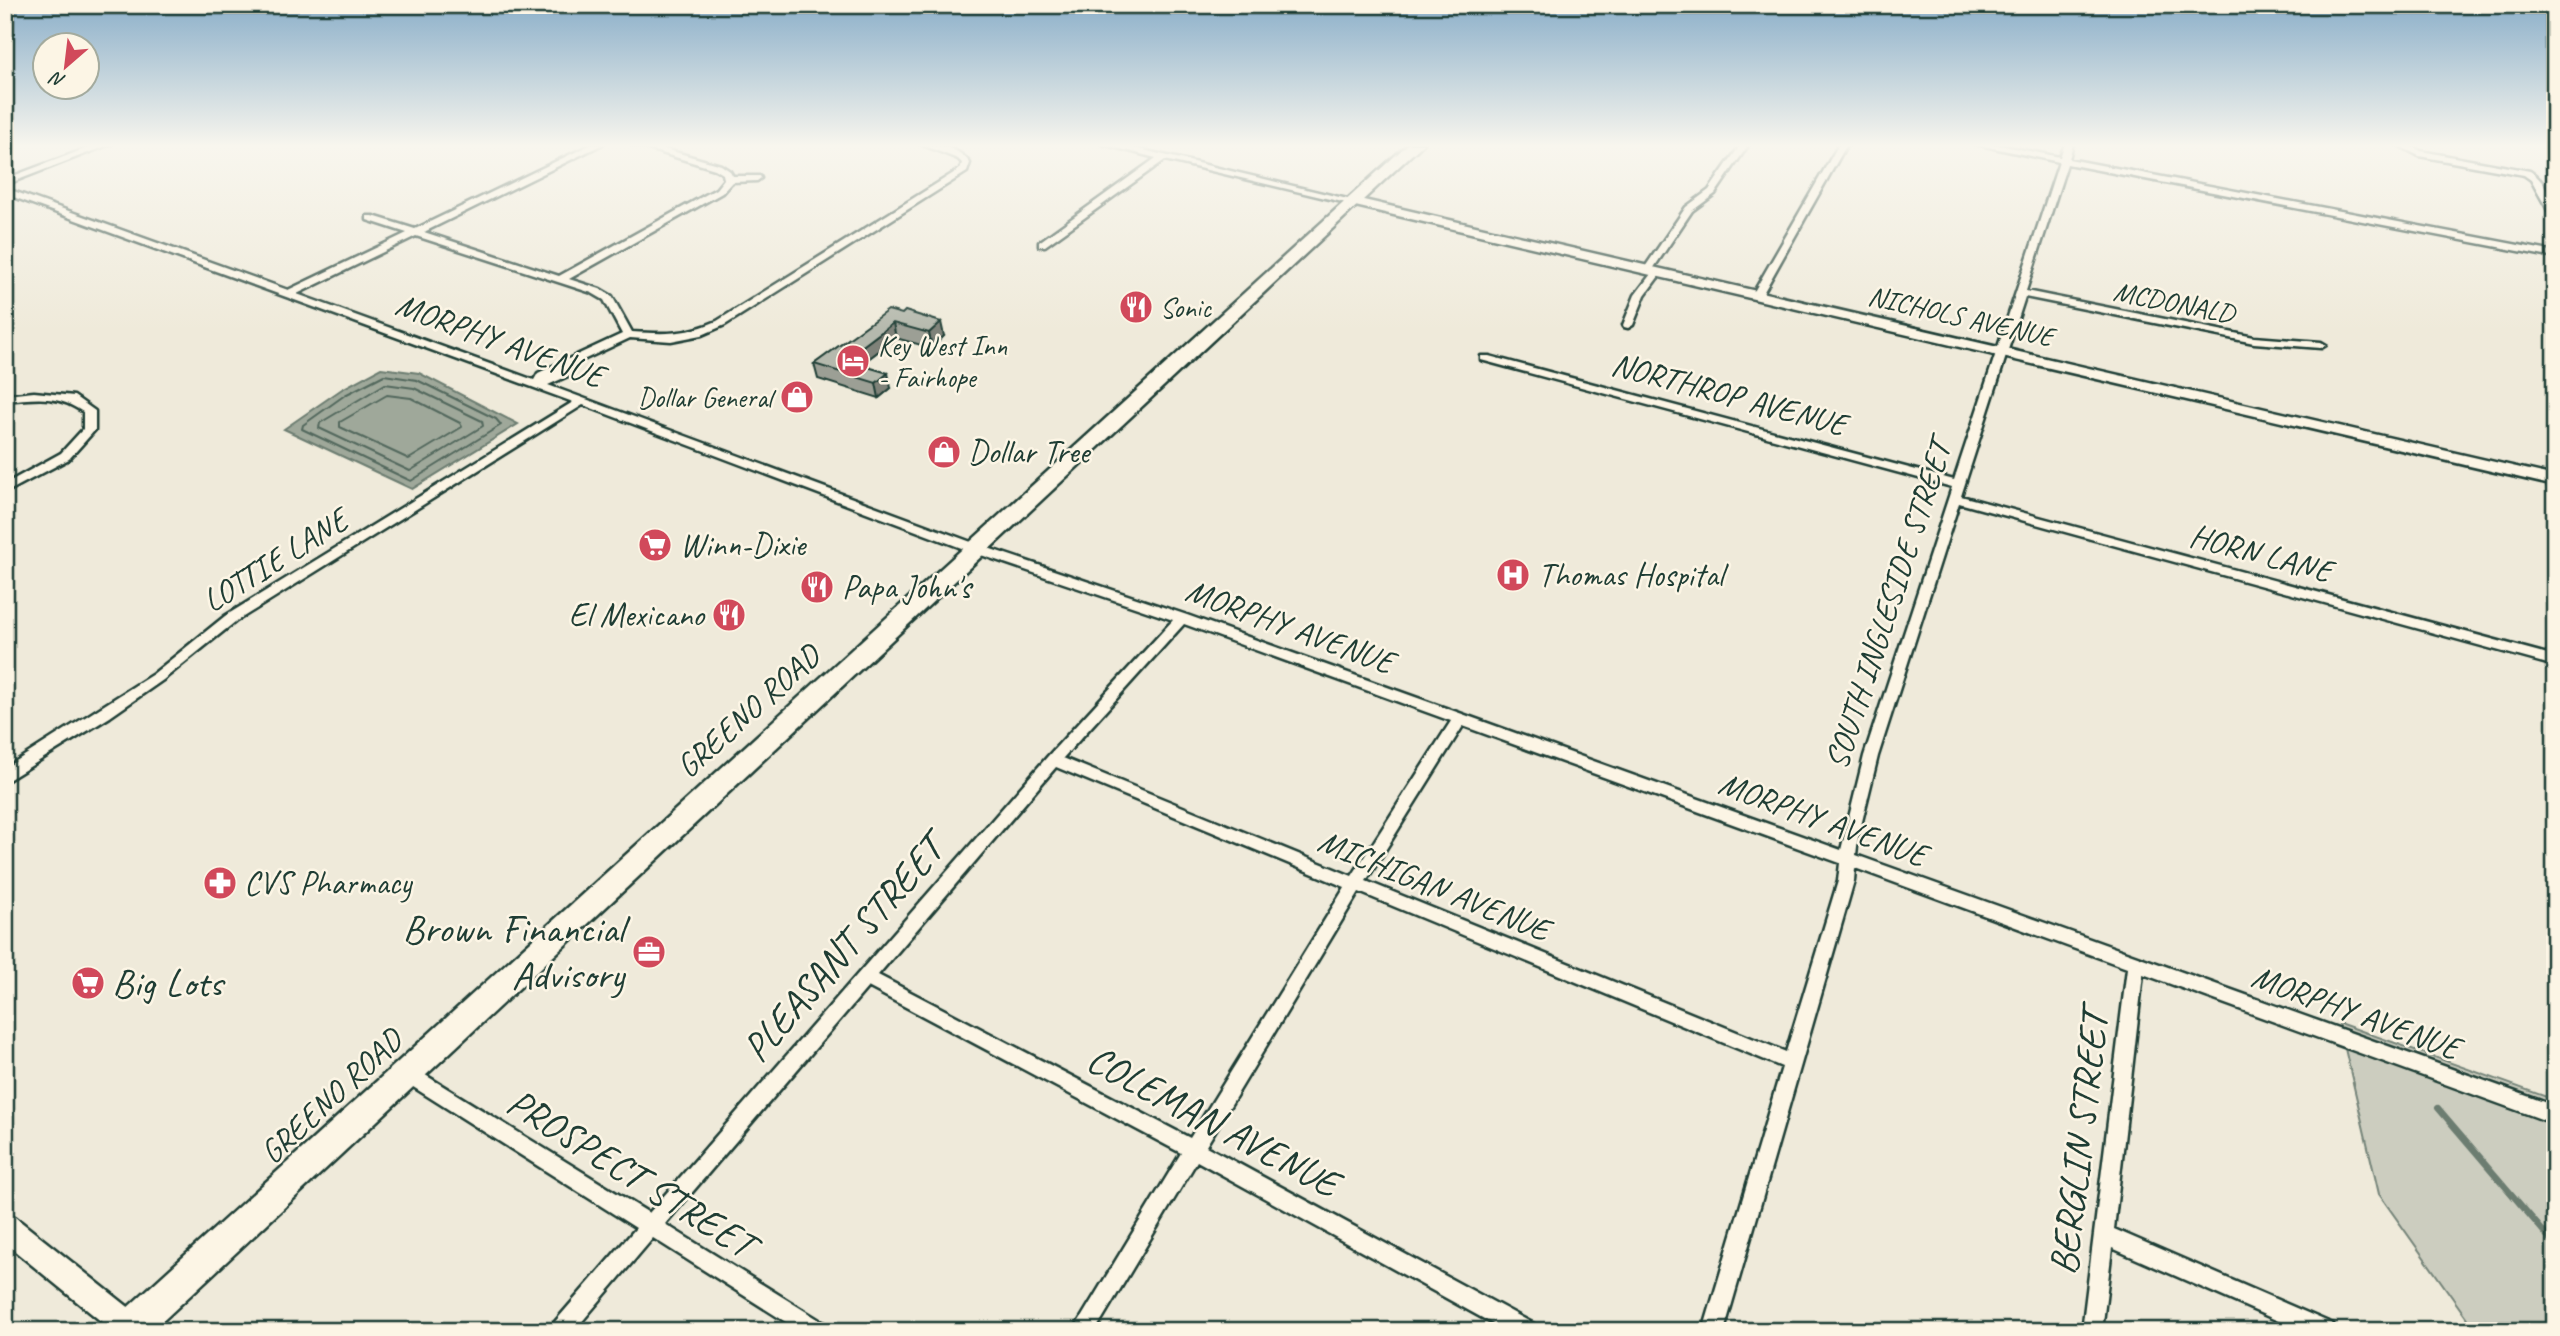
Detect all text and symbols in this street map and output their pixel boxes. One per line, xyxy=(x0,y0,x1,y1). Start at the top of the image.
north arrow xyxy=(32,32,102,102)
text: N xyxy=(45,65,69,93)
street label: MCDONALD xyxy=(2111,273,2240,331)
street label: NICHOLS AVENUE xyxy=(1865,278,2061,355)
street label: MORPHY AVENUE xyxy=(390,283,613,398)
restaurant icon: Sonic xyxy=(1117,288,1155,326)
place label: Sonic xyxy=(1160,290,1212,325)
place label: Key West Inn - Fairhope xyxy=(878,328,1008,395)
hotel icon: Key West Inn - Fairhope xyxy=(834,342,872,380)
street label: NORTHROP AVENUE xyxy=(1607,343,1855,447)
shop icon: Dollar General xyxy=(778,378,816,416)
place label: Dollar General xyxy=(638,380,777,415)
street label: SOUTH INGLESIDE STREET xyxy=(1815,428,1963,774)
place label: Dollar Tree xyxy=(968,431,1091,473)
shop icon: Dollar Tree xyxy=(925,433,963,471)
street label: LOTTIE LANE xyxy=(195,497,359,621)
street label: HORN LANE xyxy=(2185,514,2340,593)
place label: Winn-Dixie xyxy=(680,524,808,566)
supermarket icon: Winn-Dixie xyxy=(636,526,674,564)
place label: Thomas Hospital xyxy=(1538,554,1729,596)
hospital icon: Thomas Hospital xyxy=(1494,556,1532,594)
place label: Papa John's xyxy=(842,566,974,608)
restaurant icon: Papa John's xyxy=(798,568,836,606)
street label: MORPHY AVENUE xyxy=(1180,569,1403,684)
place label: El Mexicano xyxy=(569,594,706,636)
restaurant icon: El Mexicano xyxy=(710,596,748,634)
street label: GREENO ROAD xyxy=(667,633,831,787)
street label: MORPHY AVENUE xyxy=(1713,762,1936,877)
street label: PLEASANT STREET xyxy=(731,819,961,1072)
street label: MICHIGAN AVENUE xyxy=(1312,820,1560,952)
place label: CVS Pharmacy xyxy=(244,862,414,904)
pharmacy icon: CVS Pharmacy xyxy=(201,864,239,902)
place label: Brown Financial Advisory xyxy=(403,904,631,1000)
office icon: Brown Financial Advisory xyxy=(630,933,668,971)
street label: MORPHY AVENUE xyxy=(2246,955,2469,1070)
place label: Big Lots xyxy=(112,958,226,1008)
supermarket icon: Big Lots xyxy=(69,964,107,1002)
street label: BERGLIN STREET xyxy=(2038,999,2121,1278)
street label: GREENO ROAD xyxy=(251,1017,413,1173)
street label: COLEMAN AVENUE xyxy=(1079,1034,1352,1211)
street label: PROSPECT STREET xyxy=(498,1077,771,1273)

